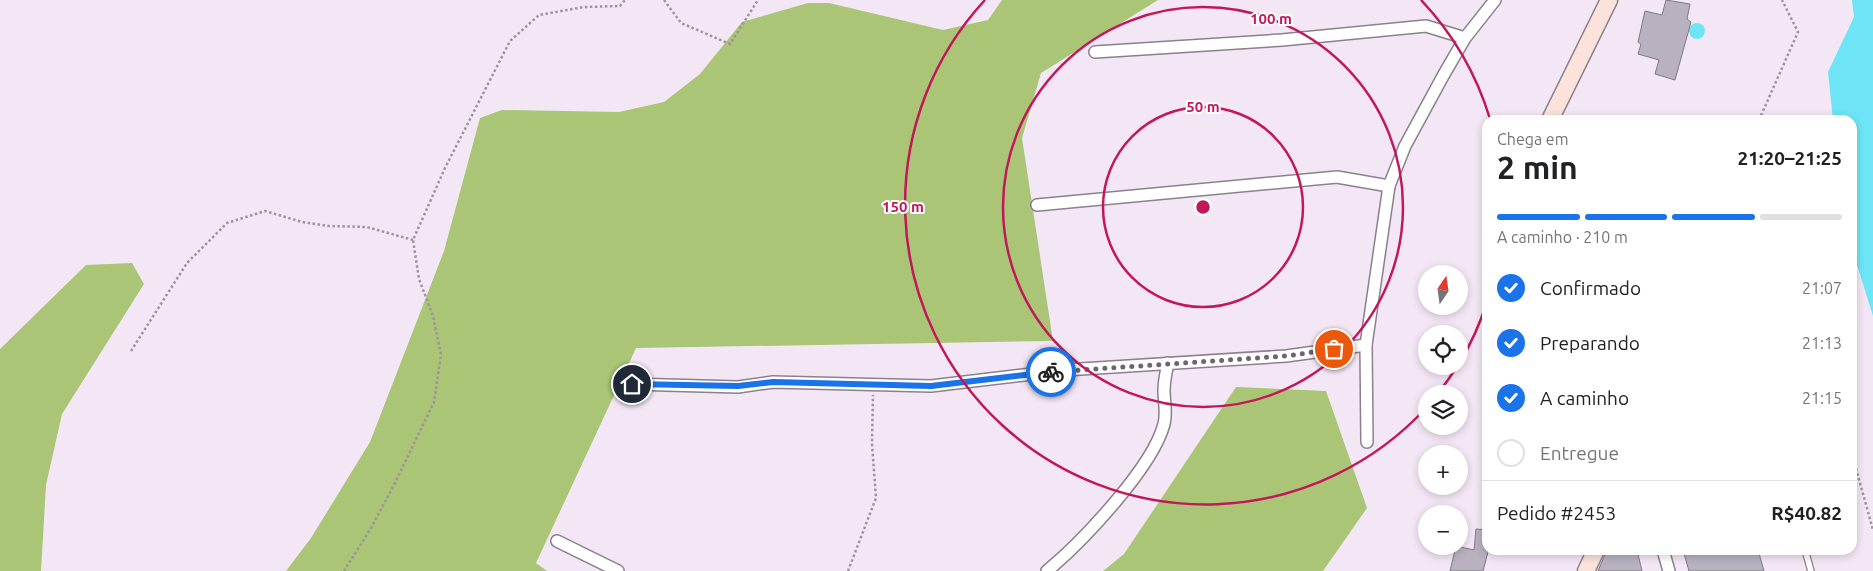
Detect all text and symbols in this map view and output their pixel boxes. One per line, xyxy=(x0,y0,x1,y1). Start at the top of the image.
text: 100 m xyxy=(1250,10,1292,27)
text: 50 m xyxy=(1186,98,1220,115)
text: Chega em xyxy=(1497,130,1569,148)
text: 21:20–21:25 xyxy=(1737,147,1842,169)
text: 2 min xyxy=(1497,149,1578,185)
text: 150 m xyxy=(882,198,924,215)
centre of rings xyxy=(1194,198,1212,216)
text: A caminho · 210 m xyxy=(1497,228,1628,246)
north arrow xyxy=(1418,265,1468,315)
map controls xyxy=(1418,265,1468,555)
icon: check xyxy=(1497,274,1525,302)
text: Confirmado xyxy=(1540,277,1641,299)
text: 21:07 xyxy=(1802,279,1842,297)
button: locate xyxy=(1418,325,1468,375)
pin xyxy=(1313,328,1355,370)
icon: check xyxy=(1497,329,1525,357)
text: Preparando xyxy=(1540,332,1640,354)
text: 21:13 xyxy=(1802,334,1842,352)
icon: bag xyxy=(1320,335,1348,363)
courier xyxy=(1026,347,1076,397)
icon: bike xyxy=(1037,358,1065,386)
pin xyxy=(611,363,653,405)
icon: home xyxy=(618,370,646,398)
icon: check xyxy=(1497,384,1525,412)
button: layers xyxy=(1418,385,1468,435)
text: A caminho xyxy=(1540,387,1629,409)
text: 21:15 xyxy=(1802,389,1842,407)
text: Entregue xyxy=(1540,442,1619,464)
button: + xyxy=(1418,445,1468,495)
text: Pedido #2453 xyxy=(1497,502,1616,524)
text: R$40.82 xyxy=(1771,502,1842,524)
button: − xyxy=(1418,505,1468,555)

